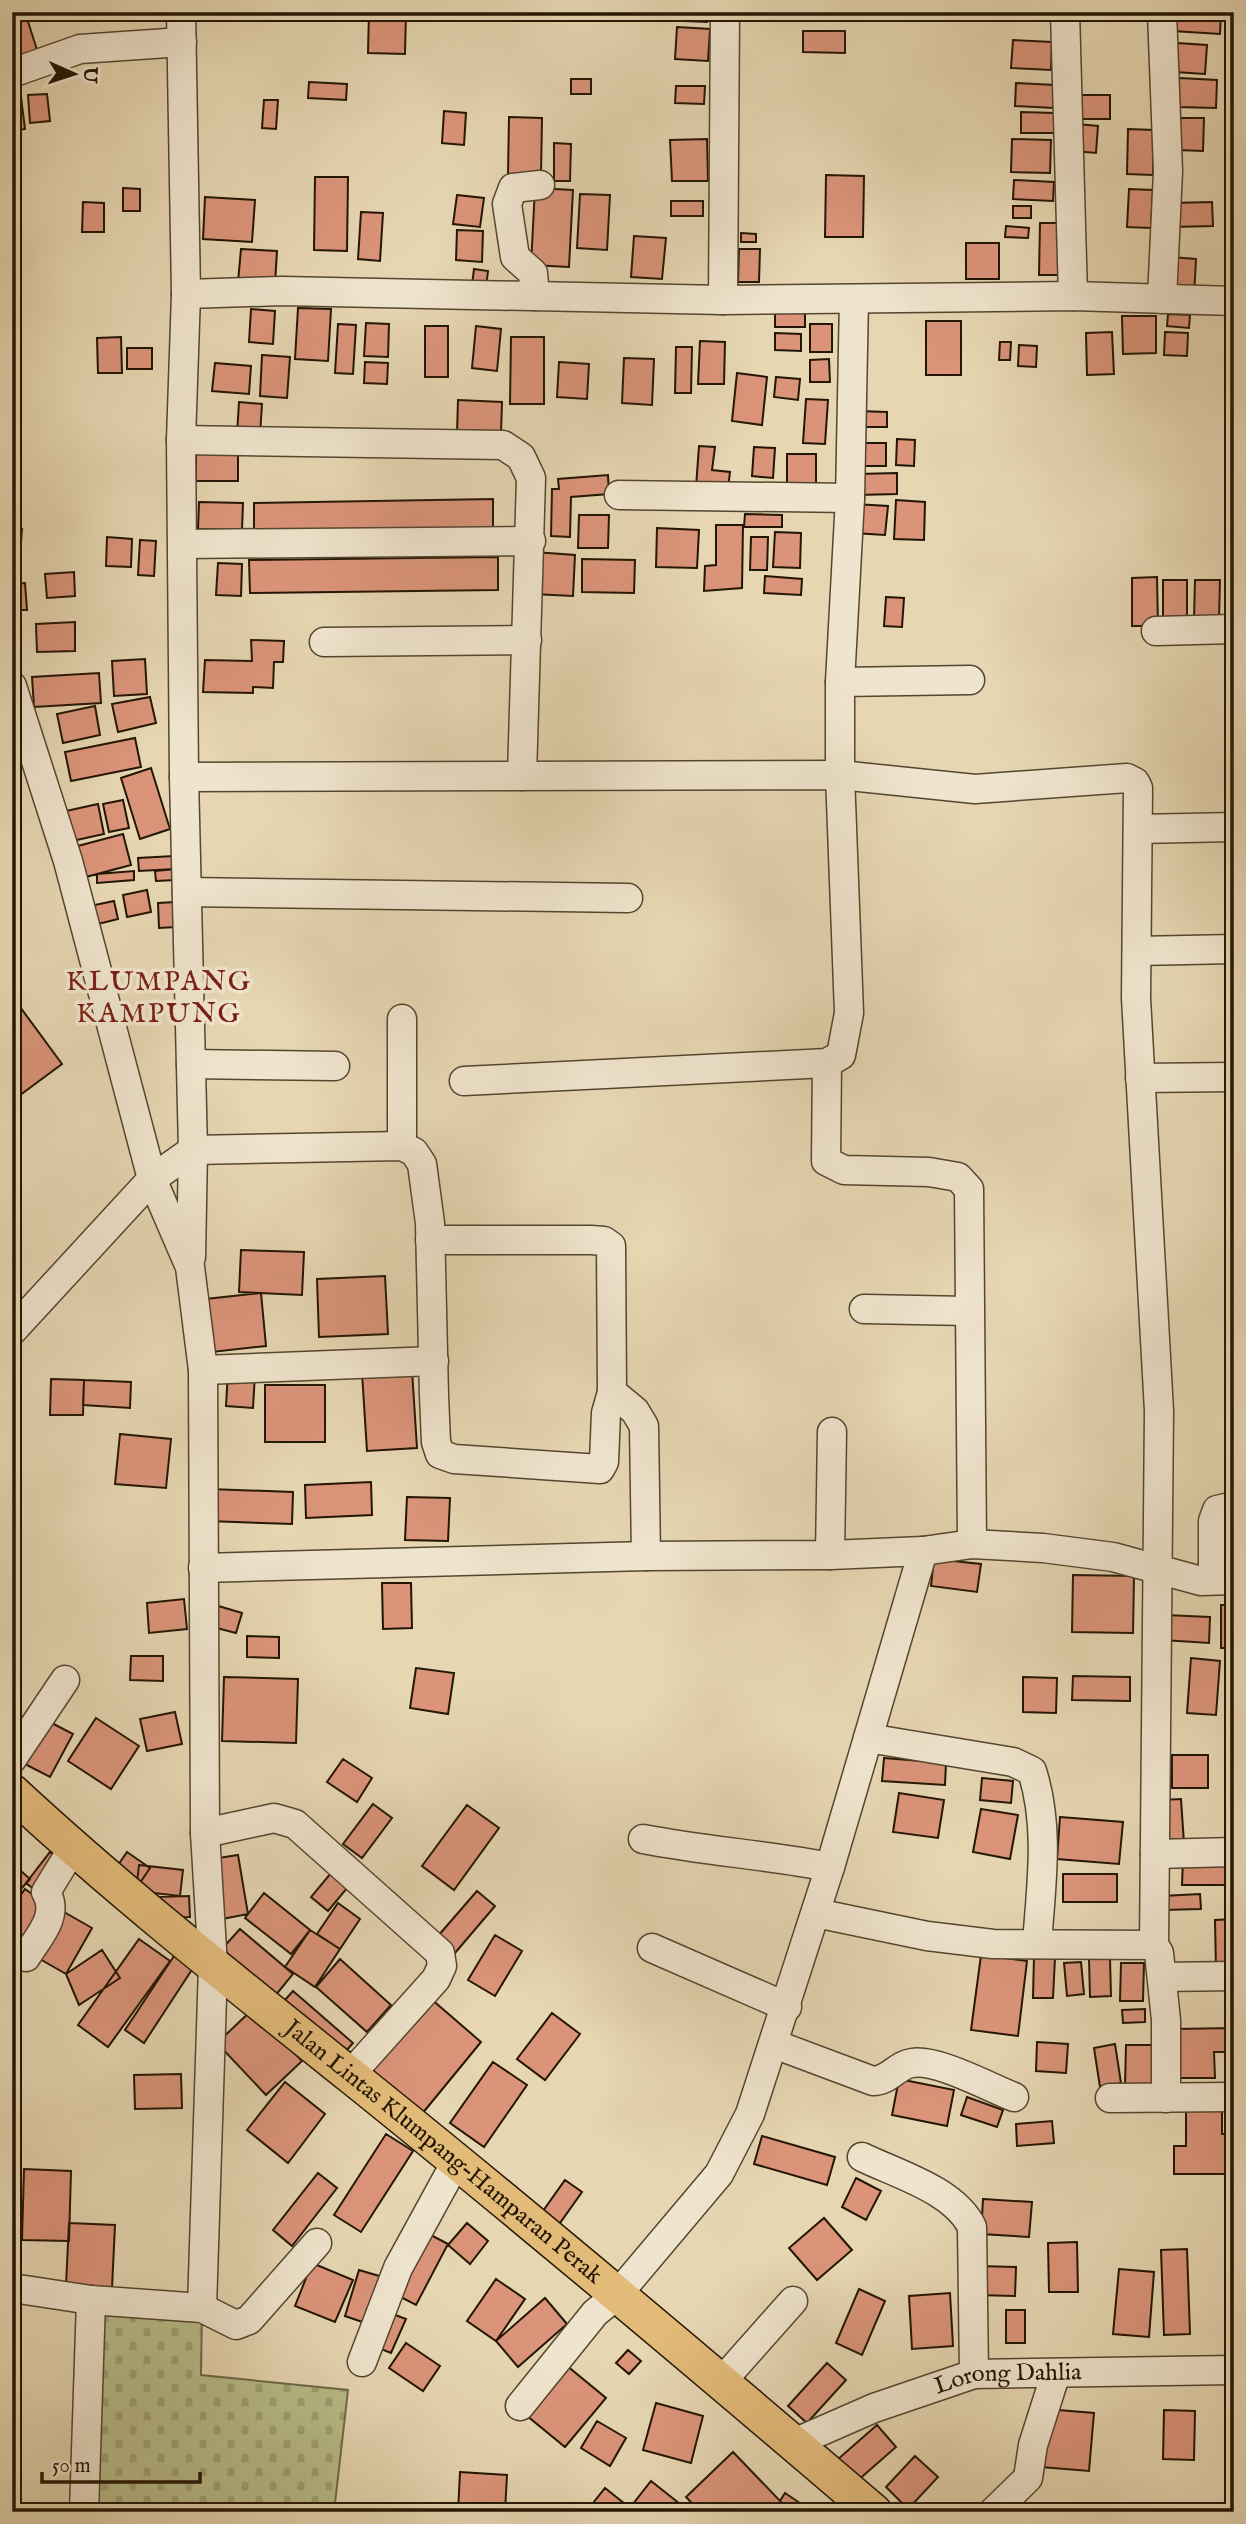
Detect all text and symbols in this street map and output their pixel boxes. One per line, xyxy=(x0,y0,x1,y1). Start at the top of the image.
north arrow xyxy=(38,38,108,108)
text: U xyxy=(77,65,101,84)
district label: KLUMPANG KAMPUNG xyxy=(66,965,252,1032)
street label: Jalan Lintas Klumpang–Hamparan Perak xyxy=(276,2011,609,2291)
street label: Lorong Dahlia xyxy=(930,2357,1082,2402)
scale bar xyxy=(42,2440,200,2484)
text: 50 m xyxy=(52,2453,91,2480)

